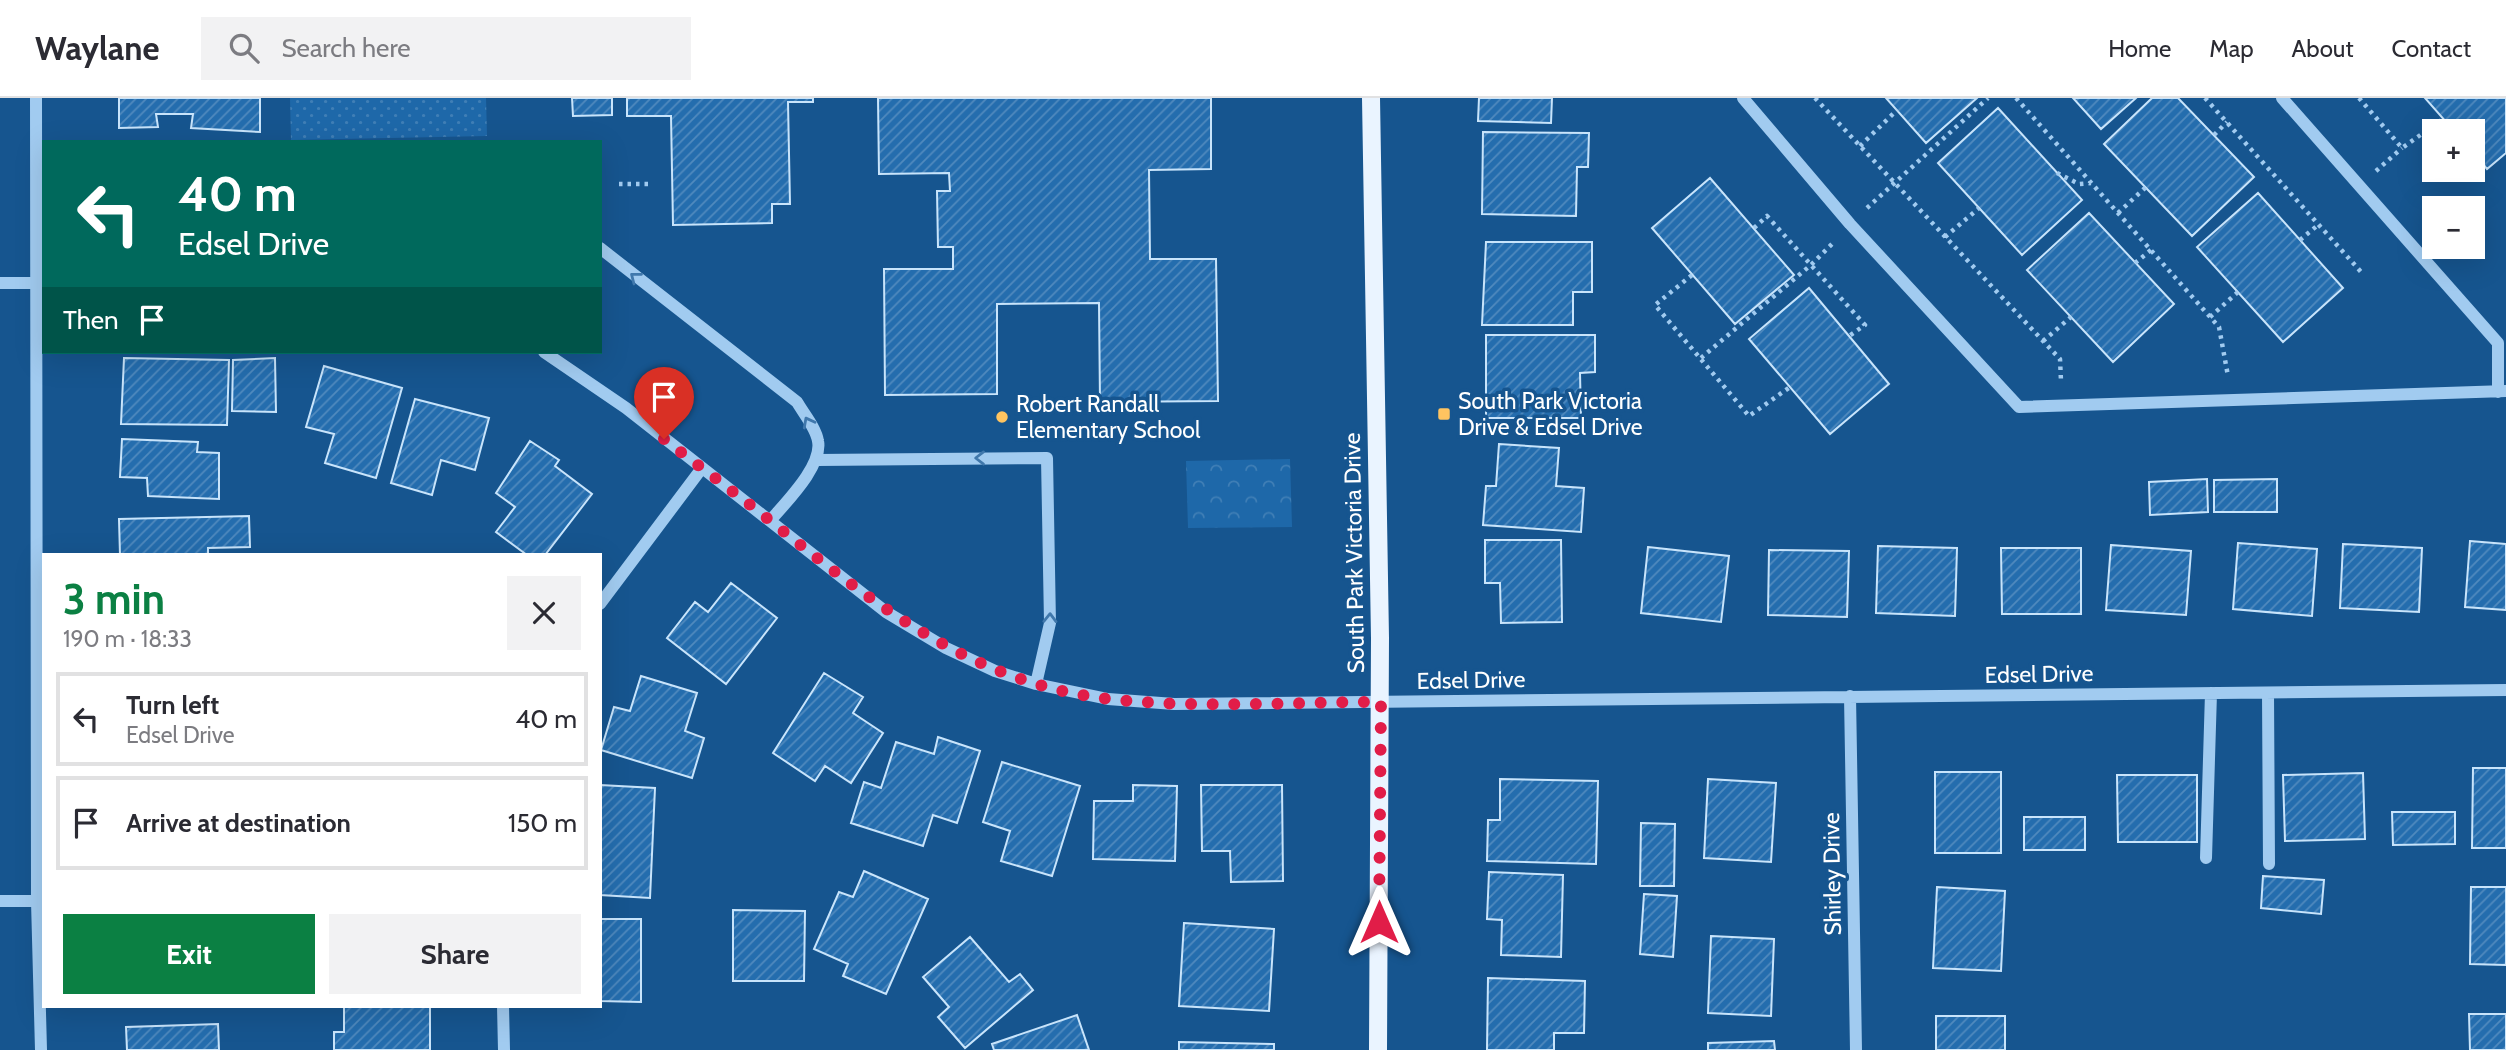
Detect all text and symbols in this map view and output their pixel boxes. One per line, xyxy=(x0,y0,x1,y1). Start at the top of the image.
search box xyxy=(201,17,691,80)
text: Waylane xyxy=(35,28,159,68)
icon: search xyxy=(225,29,263,67)
text: Search here xyxy=(281,32,411,64)
text: Home xyxy=(2108,34,2171,63)
text: Map xyxy=(2209,34,2254,63)
text: About xyxy=(2292,34,2354,63)
text: Contact xyxy=(2392,34,2471,63)
map controls xyxy=(2422,119,2485,259)
button: + xyxy=(2422,119,2485,182)
text: 40 m xyxy=(178,164,297,223)
icon: left xyxy=(63,168,154,259)
button: − xyxy=(2422,196,2485,259)
text: Edsel Drive xyxy=(178,224,329,263)
one-way arrow xyxy=(631,272,643,285)
icon: arrive xyxy=(133,301,171,339)
text: Then xyxy=(63,304,119,336)
pin xyxy=(634,367,694,439)
icon: arrive xyxy=(645,378,683,416)
place label: South Park Victoria Drive & Edsel Drive xyxy=(1458,387,1643,441)
place label: Robert Randall Elementary School xyxy=(1016,390,1201,444)
marker: South Park Victoria Drive & Edsel Drive xyxy=(1436,406,1452,422)
marker: Robert Randall Elementary School xyxy=(994,409,1010,425)
one-way arrow xyxy=(803,417,816,429)
street label: South Park Victoria Drive xyxy=(1338,432,1370,674)
one-way arrow xyxy=(974,450,984,466)
text: 3 min xyxy=(63,573,165,625)
button: close xyxy=(507,576,581,650)
one-way arrow xyxy=(1042,612,1058,623)
text: 190 m · 18:33 xyxy=(63,625,192,653)
street label: Edsel Drive xyxy=(1984,659,2094,689)
street label: Edsel Drive xyxy=(1416,665,1526,695)
text: Turn left xyxy=(126,689,219,721)
icon: left xyxy=(67,700,105,738)
text: 40 m xyxy=(515,703,577,735)
text: Edsel Drive xyxy=(126,721,235,749)
icon: arrive xyxy=(67,804,105,842)
text: Arrive at destination xyxy=(126,807,351,839)
text: 150 m xyxy=(508,807,577,839)
street label: Shirley Drive xyxy=(1817,812,1847,936)
position arrow xyxy=(1342,885,1416,959)
button: Exit xyxy=(63,914,315,994)
button: Share xyxy=(329,914,581,994)

